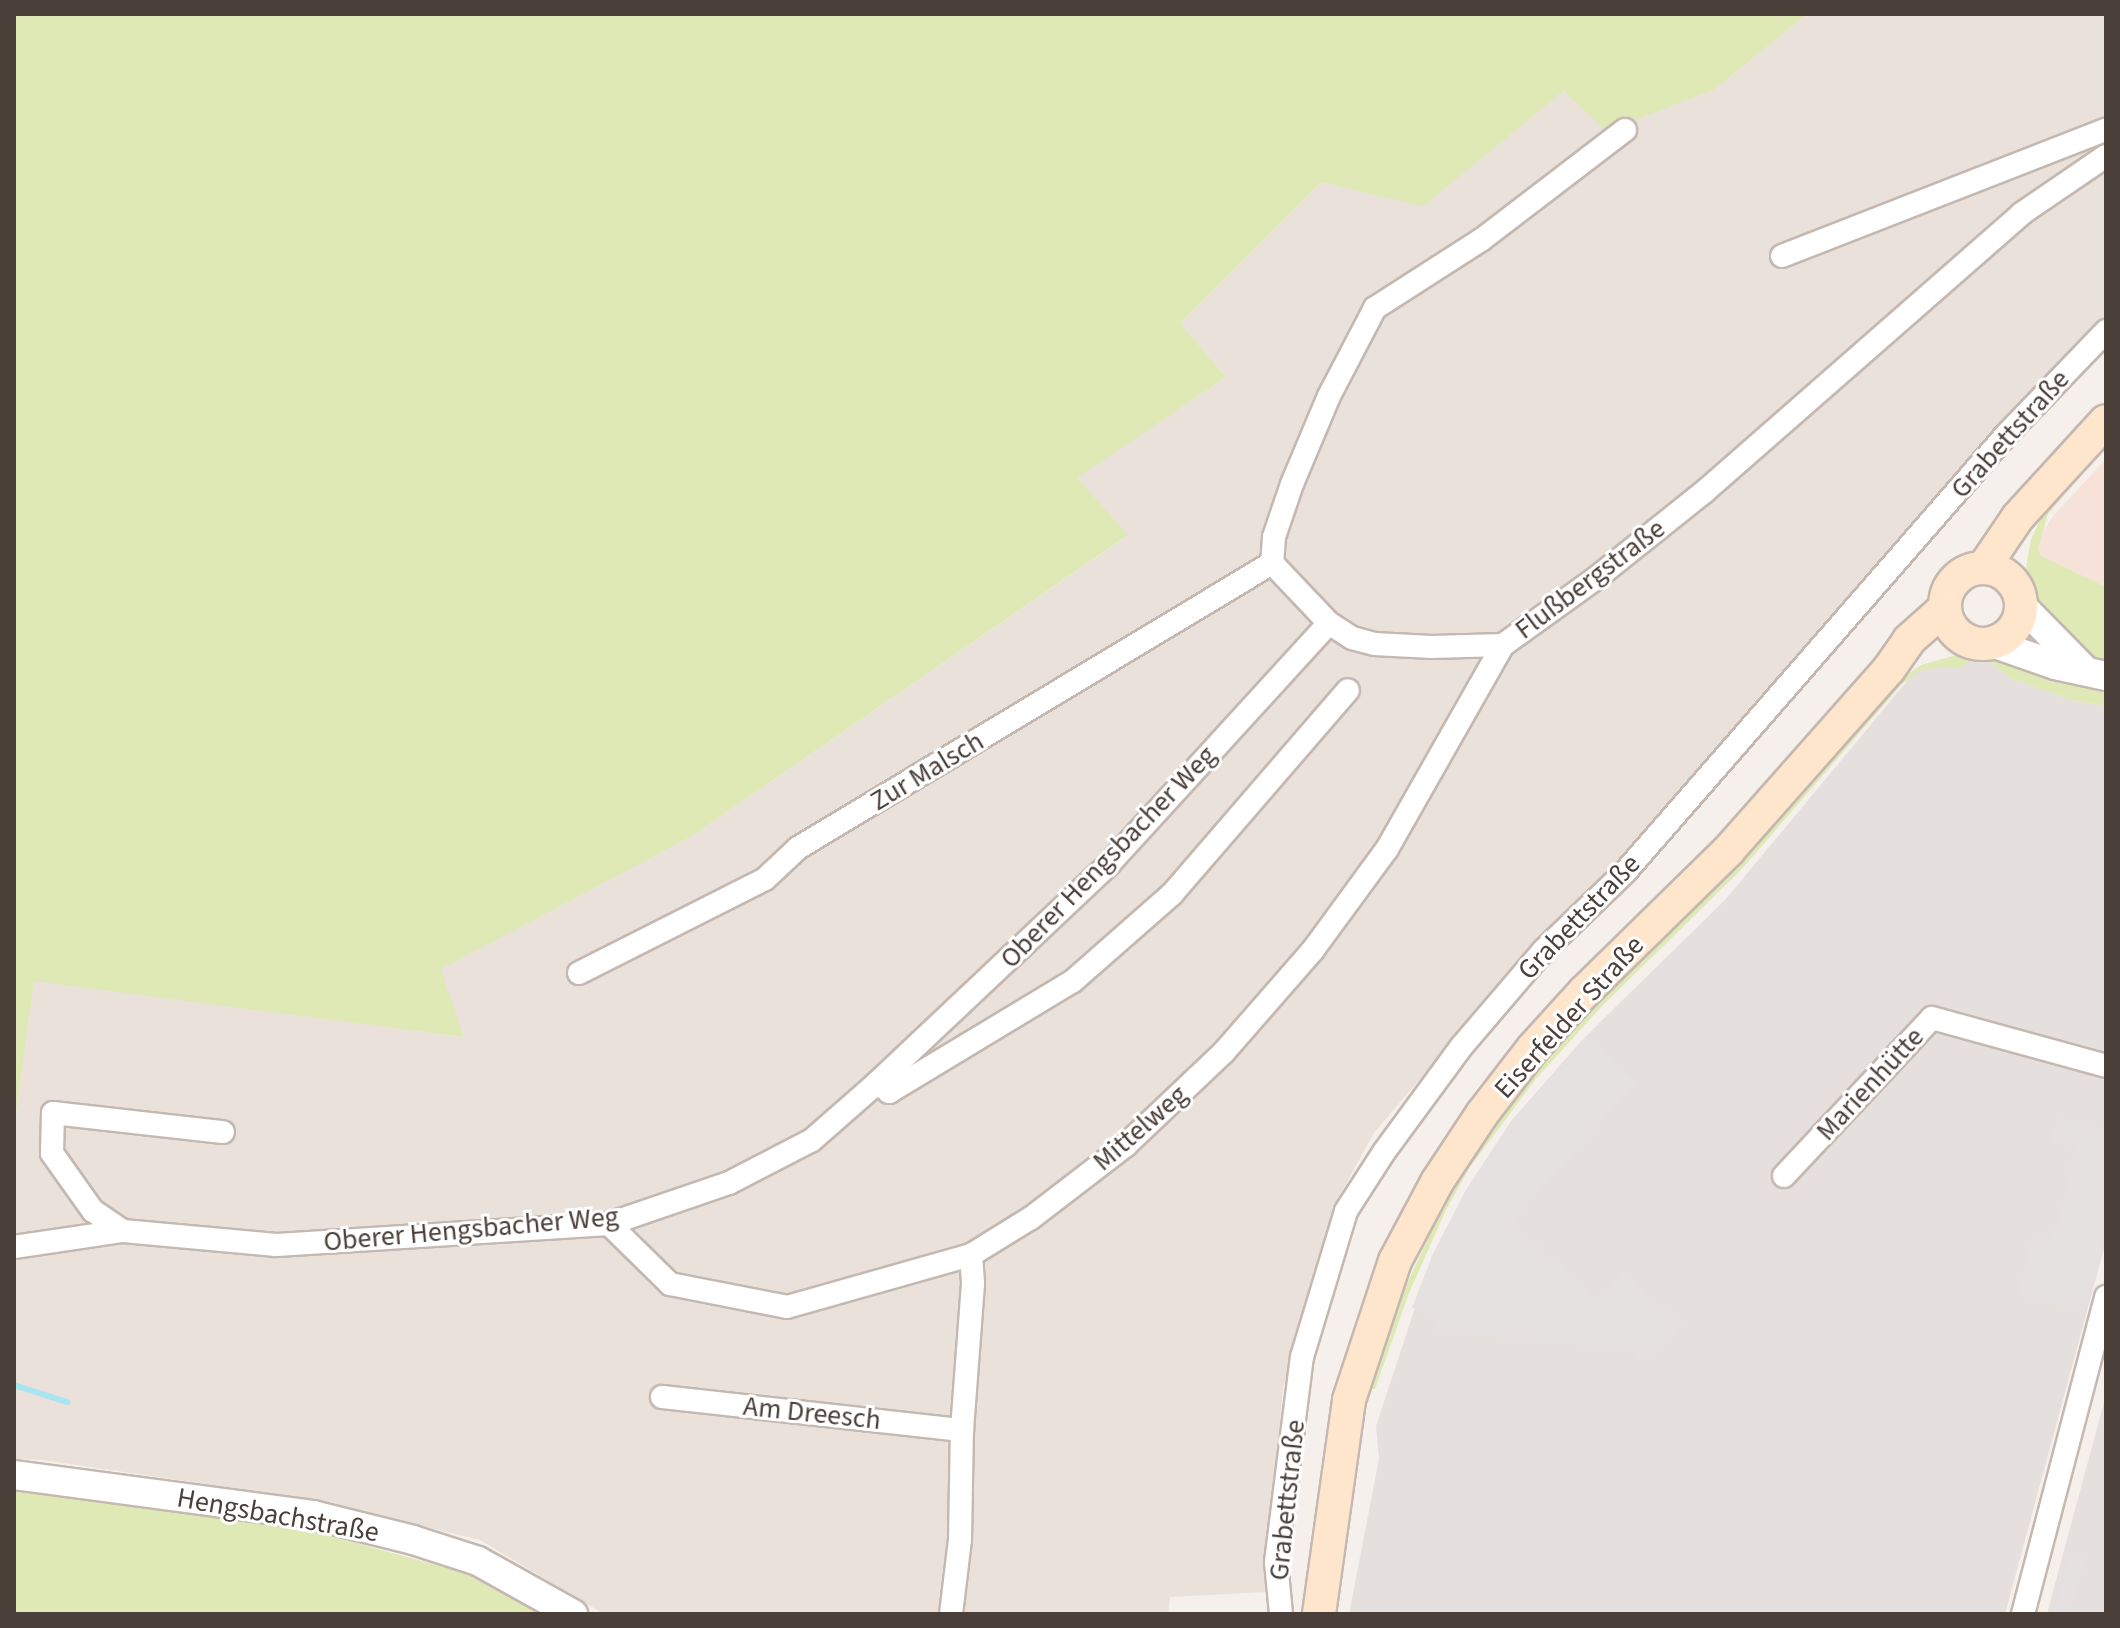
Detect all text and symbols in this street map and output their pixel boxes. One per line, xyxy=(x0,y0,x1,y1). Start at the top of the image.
street label: Grabettstraße xyxy=(1944,363,2076,505)
street label: Flußbergstraße xyxy=(1508,512,1672,646)
street label: Zur Malsch xyxy=(864,724,990,818)
street label: Oberer Hengsbacher Weg xyxy=(993,739,1223,975)
street label: Grabettstraße xyxy=(1511,847,1647,987)
street label: Eiserfelder Straße xyxy=(1487,929,1651,1105)
street label: Marienhütte xyxy=(1809,1020,1931,1148)
street label: Mittelweg xyxy=(1086,1078,1194,1178)
street label: Oberer Hengsbacher Weg xyxy=(322,1199,620,1259)
street label: Am Dreesch xyxy=(742,1389,882,1437)
street label: Grabettstraße xyxy=(1262,1418,1312,1582)
street label: Hengsbachstraße xyxy=(174,1481,382,1549)

